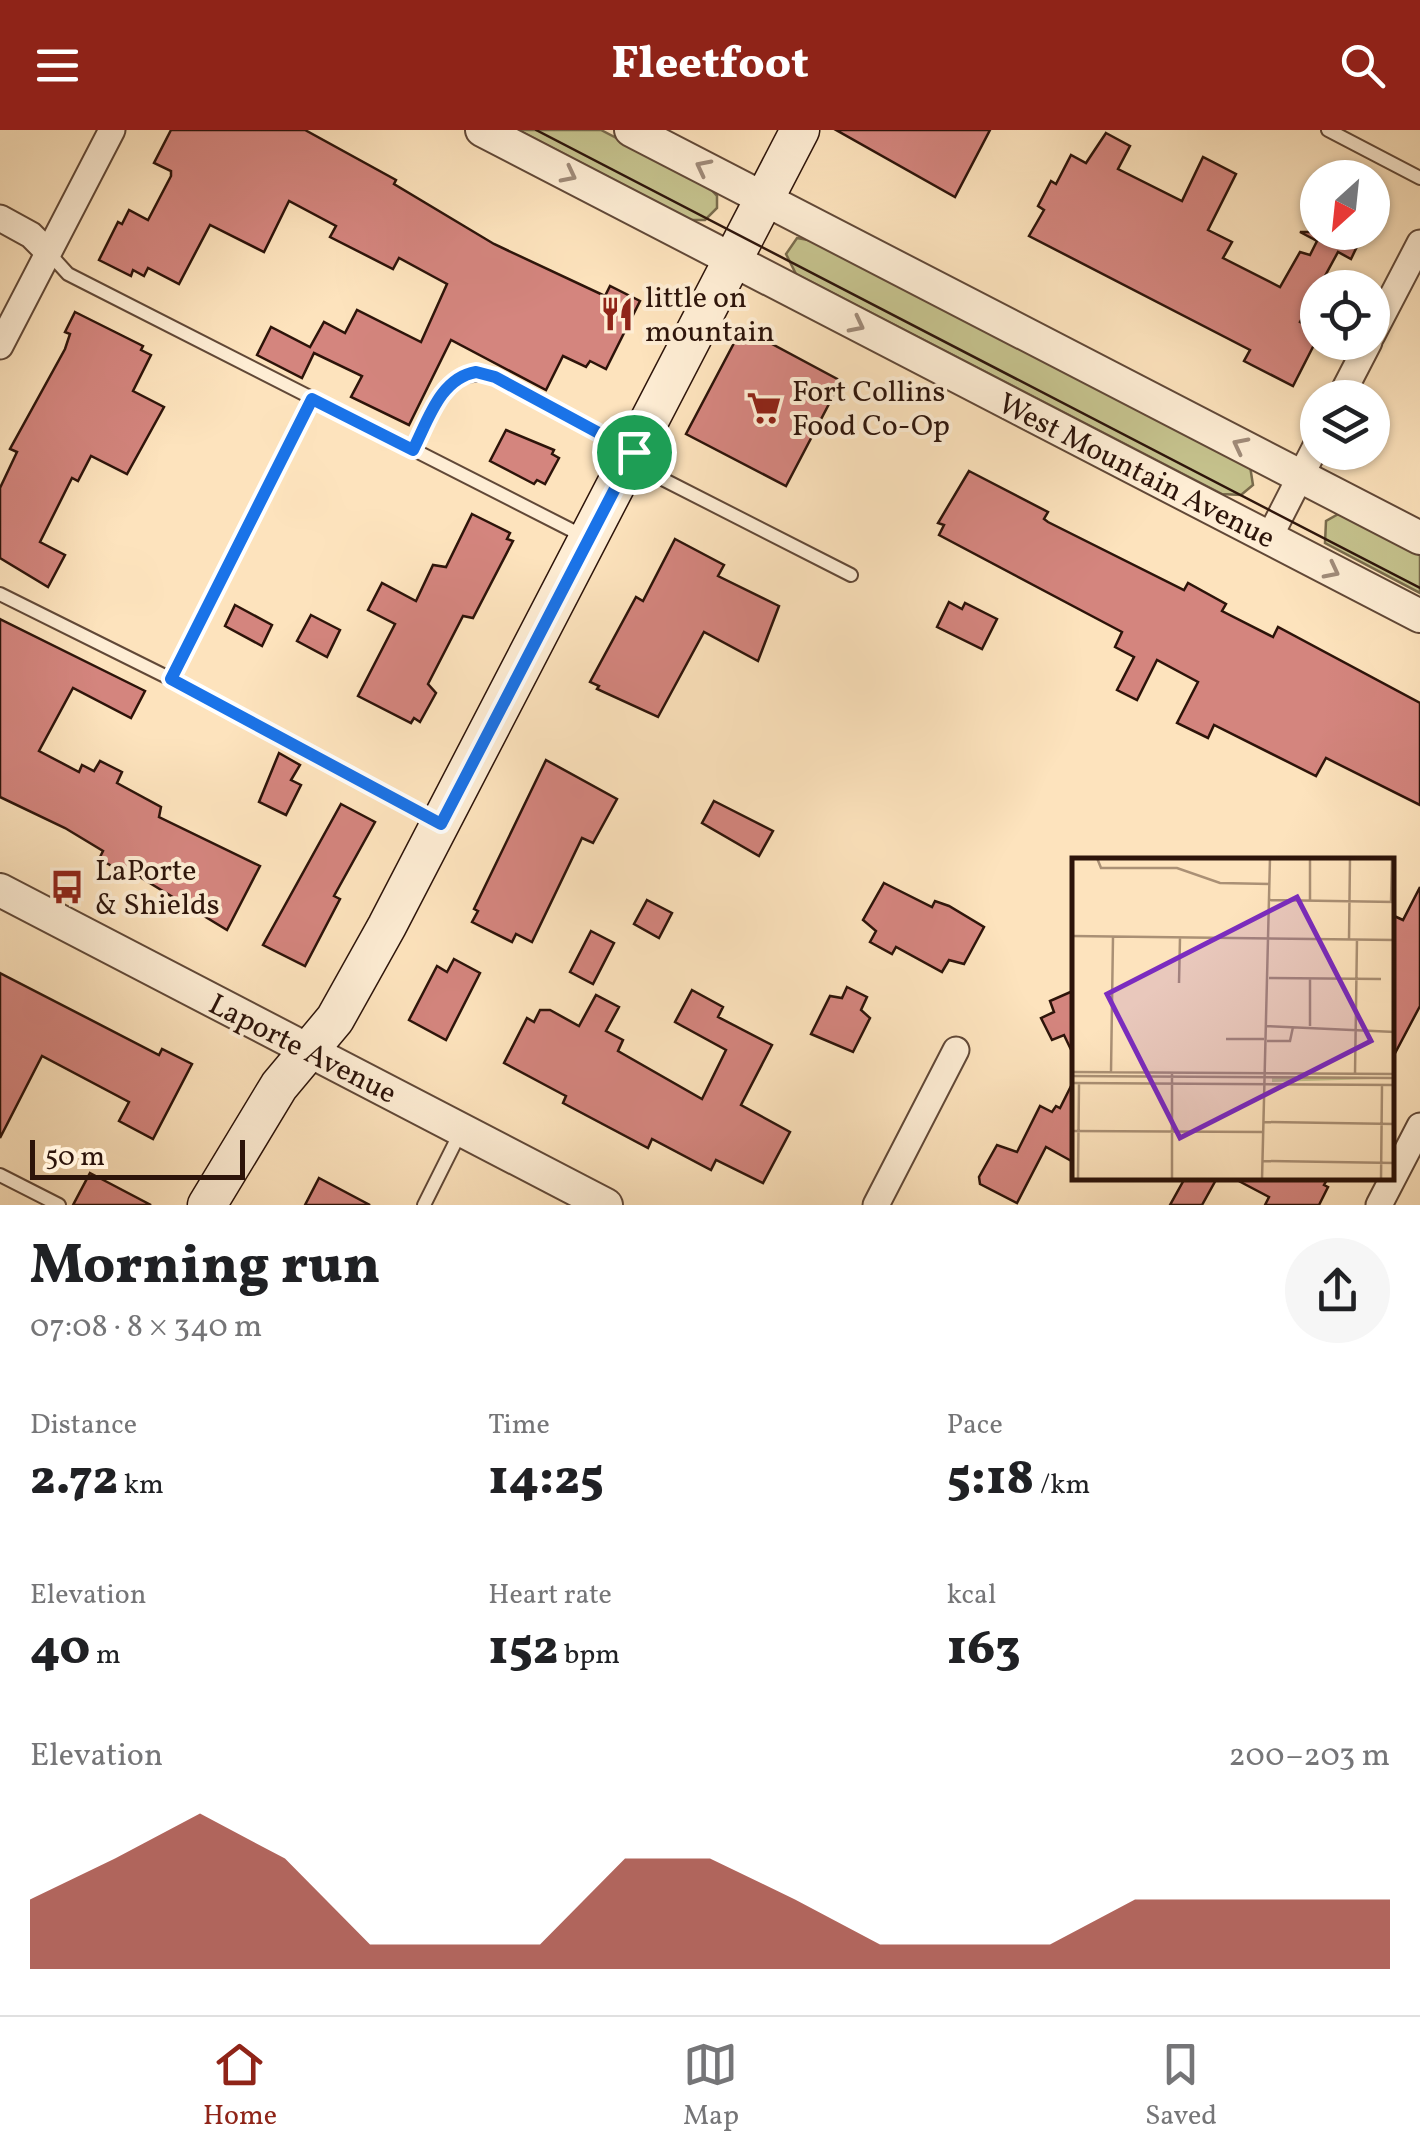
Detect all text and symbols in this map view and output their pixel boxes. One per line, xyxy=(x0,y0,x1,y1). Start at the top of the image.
text: Fleetfoot xyxy=(611,34,809,97)
icon: menu xyxy=(30,38,85,93)
icon: search xyxy=(1335,38,1390,93)
one-way arrow xyxy=(695,160,713,179)
north arrow xyxy=(1300,160,1390,250)
map controls xyxy=(1300,160,1390,470)
one-way arrow xyxy=(558,163,576,182)
button: locate xyxy=(1300,270,1390,360)
place label: little on mountain xyxy=(645,278,775,354)
restaurant icon: little on mountain xyxy=(598,295,636,333)
one-way arrow xyxy=(847,313,865,333)
place label: Fort Collins Food Co-Op xyxy=(792,372,950,448)
button: layers xyxy=(1300,380,1390,470)
street label: West Mountain Avenue xyxy=(990,384,1282,560)
supermarket icon: Fort Collins Food Co-Op xyxy=(745,389,783,427)
pin xyxy=(592,410,677,495)
icon: arrive xyxy=(607,425,662,480)
one-way arrow xyxy=(1232,438,1251,458)
one-way arrow xyxy=(1322,559,1340,578)
place label: LaPorte & Shields xyxy=(95,851,220,927)
inset map xyxy=(1072,858,1395,1180)
bus stop icon: LaPorte & Shields xyxy=(48,868,86,906)
street label: Laporte Avenue xyxy=(201,984,403,1115)
scale bar xyxy=(30,1135,245,1180)
text: 50 m xyxy=(45,1138,105,1177)
text: Morning run xyxy=(30,1230,380,1306)
button: share xyxy=(1285,1238,1390,1343)
text: 07:08 · 8 × 340 m xyxy=(30,1306,262,1350)
text: Distance xyxy=(30,1406,137,1445)
text: Time xyxy=(488,1406,550,1445)
text: Pace xyxy=(947,1406,1003,1445)
text: 2.72 xyxy=(30,1445,118,1515)
text: 14:25 xyxy=(488,1445,604,1515)
text: 5:18 xyxy=(947,1445,1034,1515)
text: km xyxy=(118,1466,164,1505)
text: /km xyxy=(1034,1466,1090,1505)
text: Elevation xyxy=(30,1576,146,1615)
text: Heart rate xyxy=(488,1576,612,1615)
text: kcal xyxy=(947,1576,996,1615)
text: 40 xyxy=(30,1615,90,1685)
text: 152 xyxy=(488,1615,558,1685)
text: 163 xyxy=(947,1615,1021,1685)
text: m xyxy=(90,1636,121,1675)
text: bpm xyxy=(558,1636,620,1675)
text: Elevation xyxy=(30,1735,163,1779)
text: 200–203 m xyxy=(1229,1735,1390,1779)
tab: Home xyxy=(203,2037,277,2136)
tab: Map xyxy=(683,2037,739,2136)
tab: Saved xyxy=(1145,2037,1217,2136)

